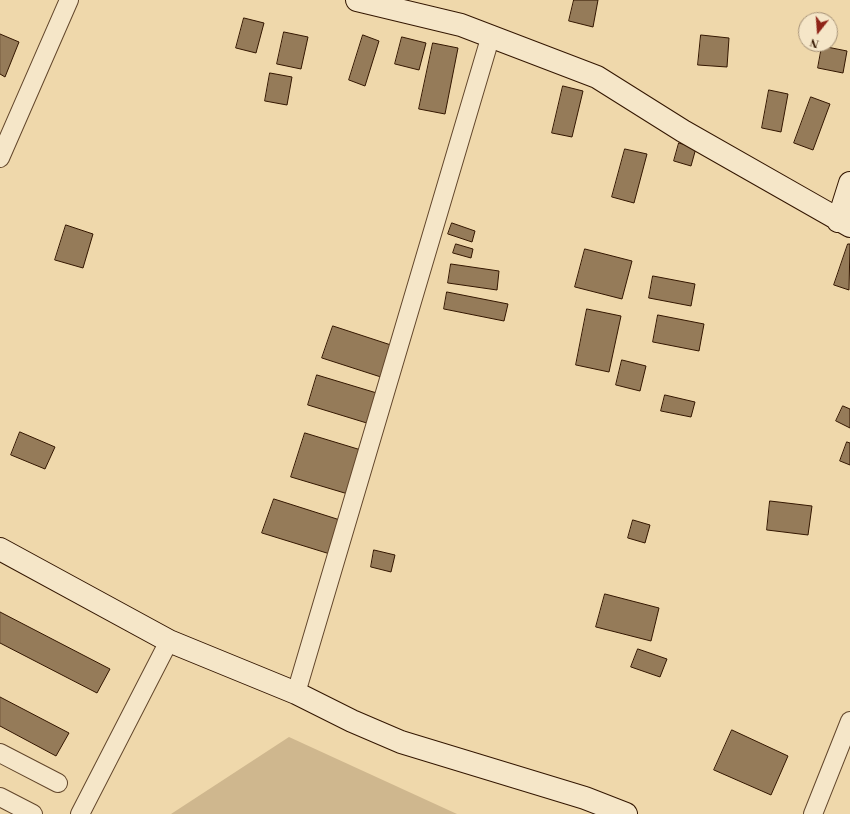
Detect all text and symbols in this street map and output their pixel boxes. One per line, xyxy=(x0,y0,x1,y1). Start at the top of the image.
north arrow xyxy=(798,12,838,52)
text: N xyxy=(809,35,821,50)

